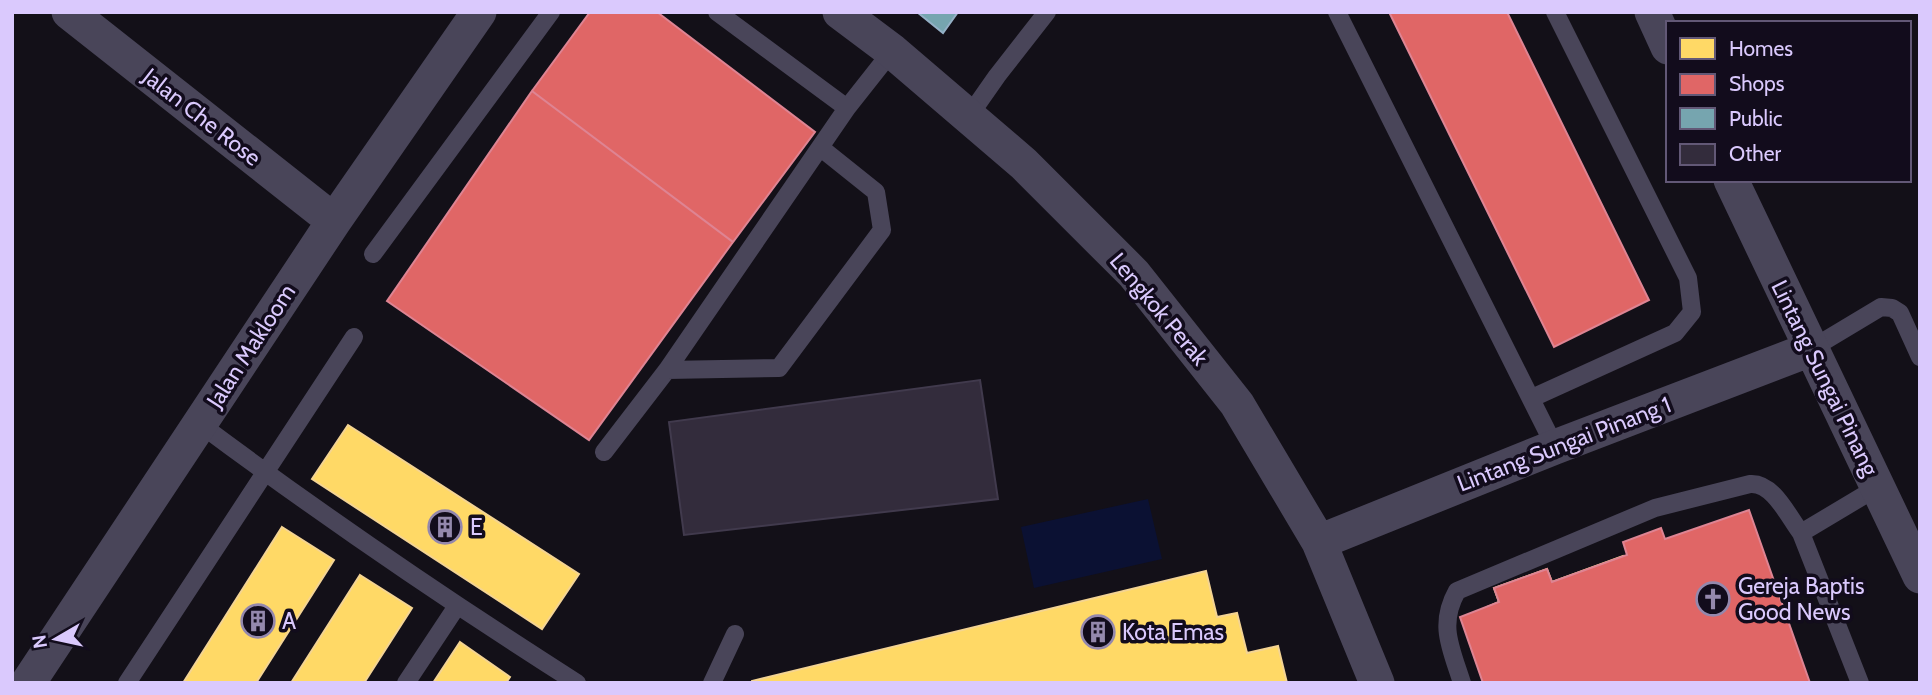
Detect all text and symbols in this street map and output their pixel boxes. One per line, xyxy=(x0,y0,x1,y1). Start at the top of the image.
legend xyxy=(1666,21,1911,182)
text: Homes xyxy=(1729,36,1793,61)
street label: Jalan Che Rose xyxy=(137,62,267,172)
text: Shops xyxy=(1729,71,1785,96)
text: Public xyxy=(1729,106,1783,131)
text: Other xyxy=(1729,141,1781,166)
street label: Lengkok Perak xyxy=(1104,247,1215,372)
street label: Lintang Sungai Pinang xyxy=(1765,276,1885,481)
street label: Jalan Makloom xyxy=(200,279,301,414)
street label: Lintang Sungai Pinang 1 xyxy=(1453,390,1675,498)
building icon: E xyxy=(426,508,464,546)
place label: E xyxy=(470,513,483,541)
place label: Gereja Baptis Good News xyxy=(1738,572,1865,626)
church icon: Gereja Baptis Good News xyxy=(1694,580,1732,618)
building icon: A xyxy=(239,602,277,640)
north arrow xyxy=(21,604,91,674)
place label: A xyxy=(282,607,296,635)
building icon: Kota Emas xyxy=(1079,613,1117,651)
place label: Kota Emas xyxy=(1122,618,1224,646)
text: N xyxy=(27,633,52,650)

